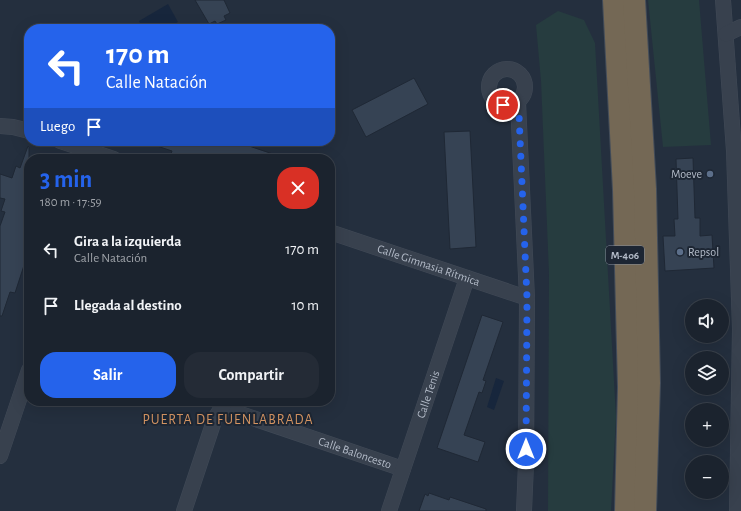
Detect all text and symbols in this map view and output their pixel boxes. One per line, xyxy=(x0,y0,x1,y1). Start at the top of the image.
icon: left xyxy=(40,40,92,92)
text: 170 m xyxy=(106,41,170,69)
text: Calle Natación xyxy=(106,74,207,92)
pin xyxy=(486,88,520,122)
icon: arrive xyxy=(492,94,514,116)
icon: arrive xyxy=(83,116,105,138)
text: Luego xyxy=(40,119,75,134)
button: close xyxy=(277,167,319,209)
text: 3 min xyxy=(40,168,92,192)
place label: Moeve xyxy=(671,168,702,180)
marker: Moeve xyxy=(705,169,715,179)
text: 180 m · 17:59 xyxy=(40,196,102,209)
text: Gira a la izquierda xyxy=(74,234,181,249)
icon: left xyxy=(40,239,62,261)
text: 170 m xyxy=(285,242,319,257)
street label: Calle Gimnasia Rítmica xyxy=(376,242,482,288)
road number: M-406 xyxy=(606,246,644,264)
place label: Repsol xyxy=(688,246,719,258)
marker: Repsol xyxy=(675,247,685,257)
text: Calle Natación xyxy=(74,252,147,265)
icon: arrive xyxy=(40,295,62,317)
text: Llegada al destino xyxy=(74,298,182,313)
text: 10 m xyxy=(291,298,319,313)
map controls xyxy=(685,299,729,499)
button: sound xyxy=(685,299,729,343)
button: layers xyxy=(685,351,729,395)
button: Salir xyxy=(40,352,176,398)
button: Compartir xyxy=(184,352,319,398)
street label: Calle Tenis xyxy=(415,369,442,420)
button: + xyxy=(685,403,729,447)
district label: PUERTA DE FUENLABRADA xyxy=(142,413,314,427)
position arrow xyxy=(505,428,547,470)
street label: Calle Baloncesto xyxy=(317,435,393,471)
button: − xyxy=(685,455,729,499)

